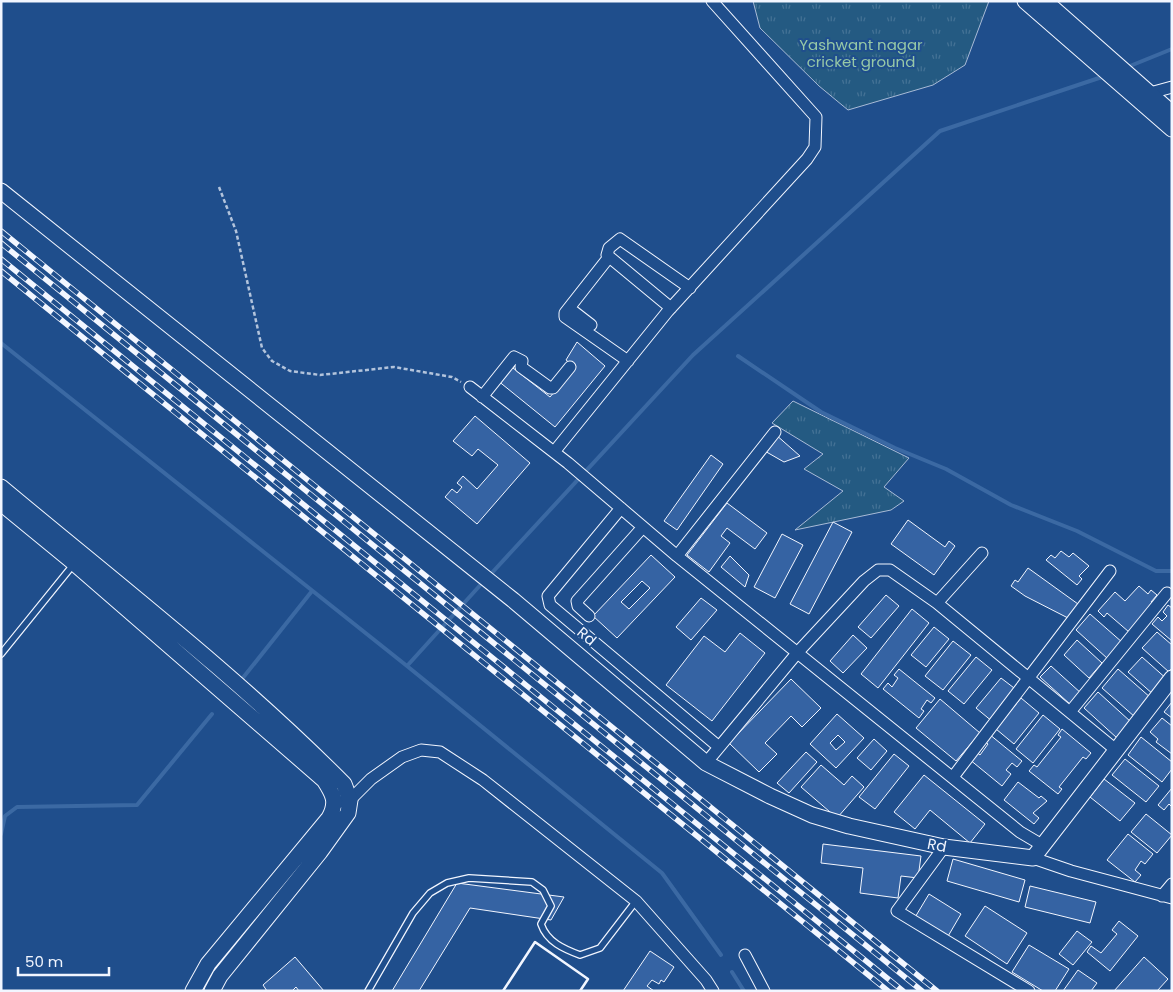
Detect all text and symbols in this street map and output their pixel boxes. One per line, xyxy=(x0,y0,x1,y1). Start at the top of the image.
park label: Yashwant nagar cricket ground xyxy=(799,34,923,72)
street label: Rd xyxy=(573,622,601,650)
street label: Rd xyxy=(926,833,948,857)
scale bar xyxy=(18,944,109,976)
text: 50 m xyxy=(25,951,63,972)

